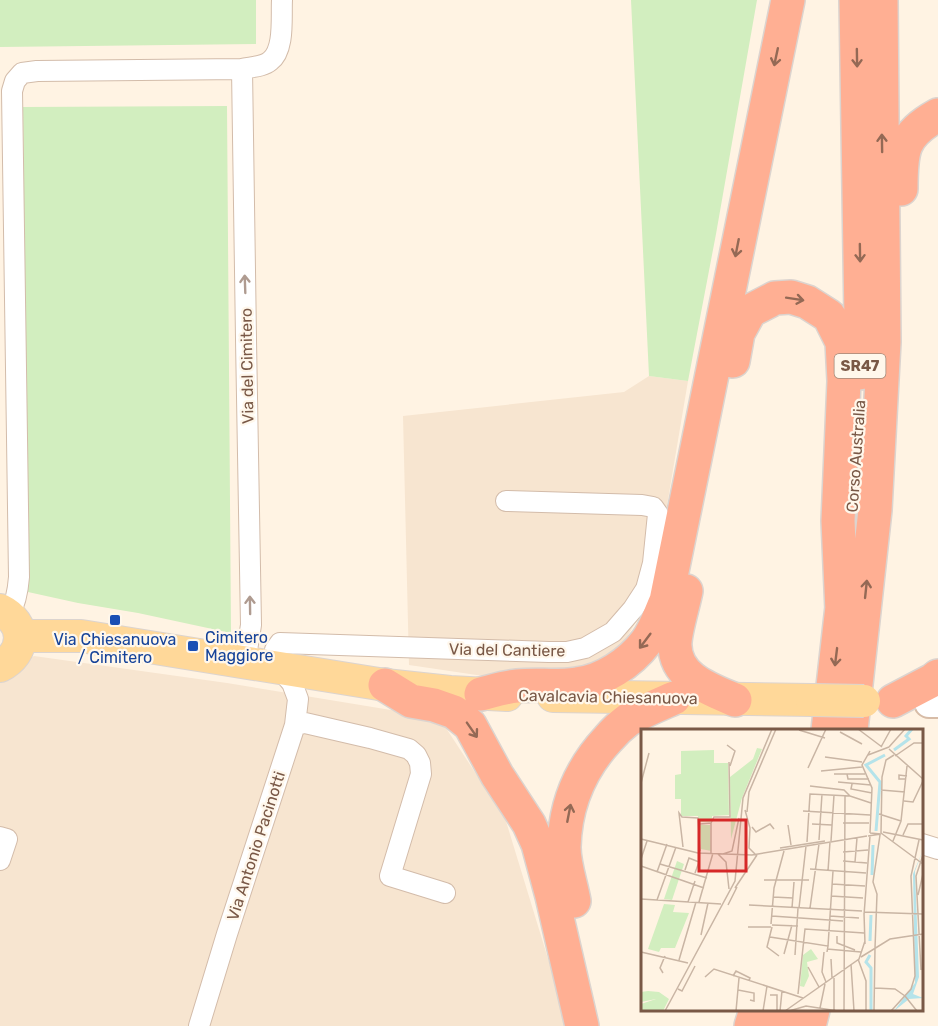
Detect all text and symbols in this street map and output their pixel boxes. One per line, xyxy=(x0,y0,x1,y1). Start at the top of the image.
one-way arrow xyxy=(770,48,782,67)
one-way arrow xyxy=(851,48,863,68)
one-way arrow xyxy=(877,133,888,153)
one-way arrow xyxy=(731,238,742,258)
one-way arrow xyxy=(854,243,866,263)
one-way arrow xyxy=(239,275,250,295)
one-way arrow xyxy=(784,294,804,305)
street label: Via del Cimitero xyxy=(236,308,258,424)
road number: SR47 xyxy=(834,354,886,378)
street label: Corso Australia xyxy=(843,399,869,513)
one-way arrow xyxy=(861,579,872,599)
one-way arrow xyxy=(245,596,256,616)
marker: Via Chiesanuova / Cimitero xyxy=(108,613,122,627)
place label: Cimitero Maggiore xyxy=(205,628,274,665)
place label: Via Chiesanuova / Cimitero xyxy=(54,630,176,667)
one-way arrow xyxy=(639,633,652,649)
marker: Cimitero Maggiore xyxy=(186,639,200,653)
street label: Via del Cantiere xyxy=(449,639,565,661)
one-way arrow xyxy=(831,647,842,667)
street label: Cavalcavia Chiesanuova xyxy=(518,686,698,708)
one-way arrow xyxy=(466,721,478,737)
inset map xyxy=(641,729,923,1011)
street label: Via Antonio Pacinotti xyxy=(223,769,289,923)
one-way arrow xyxy=(564,803,575,823)

